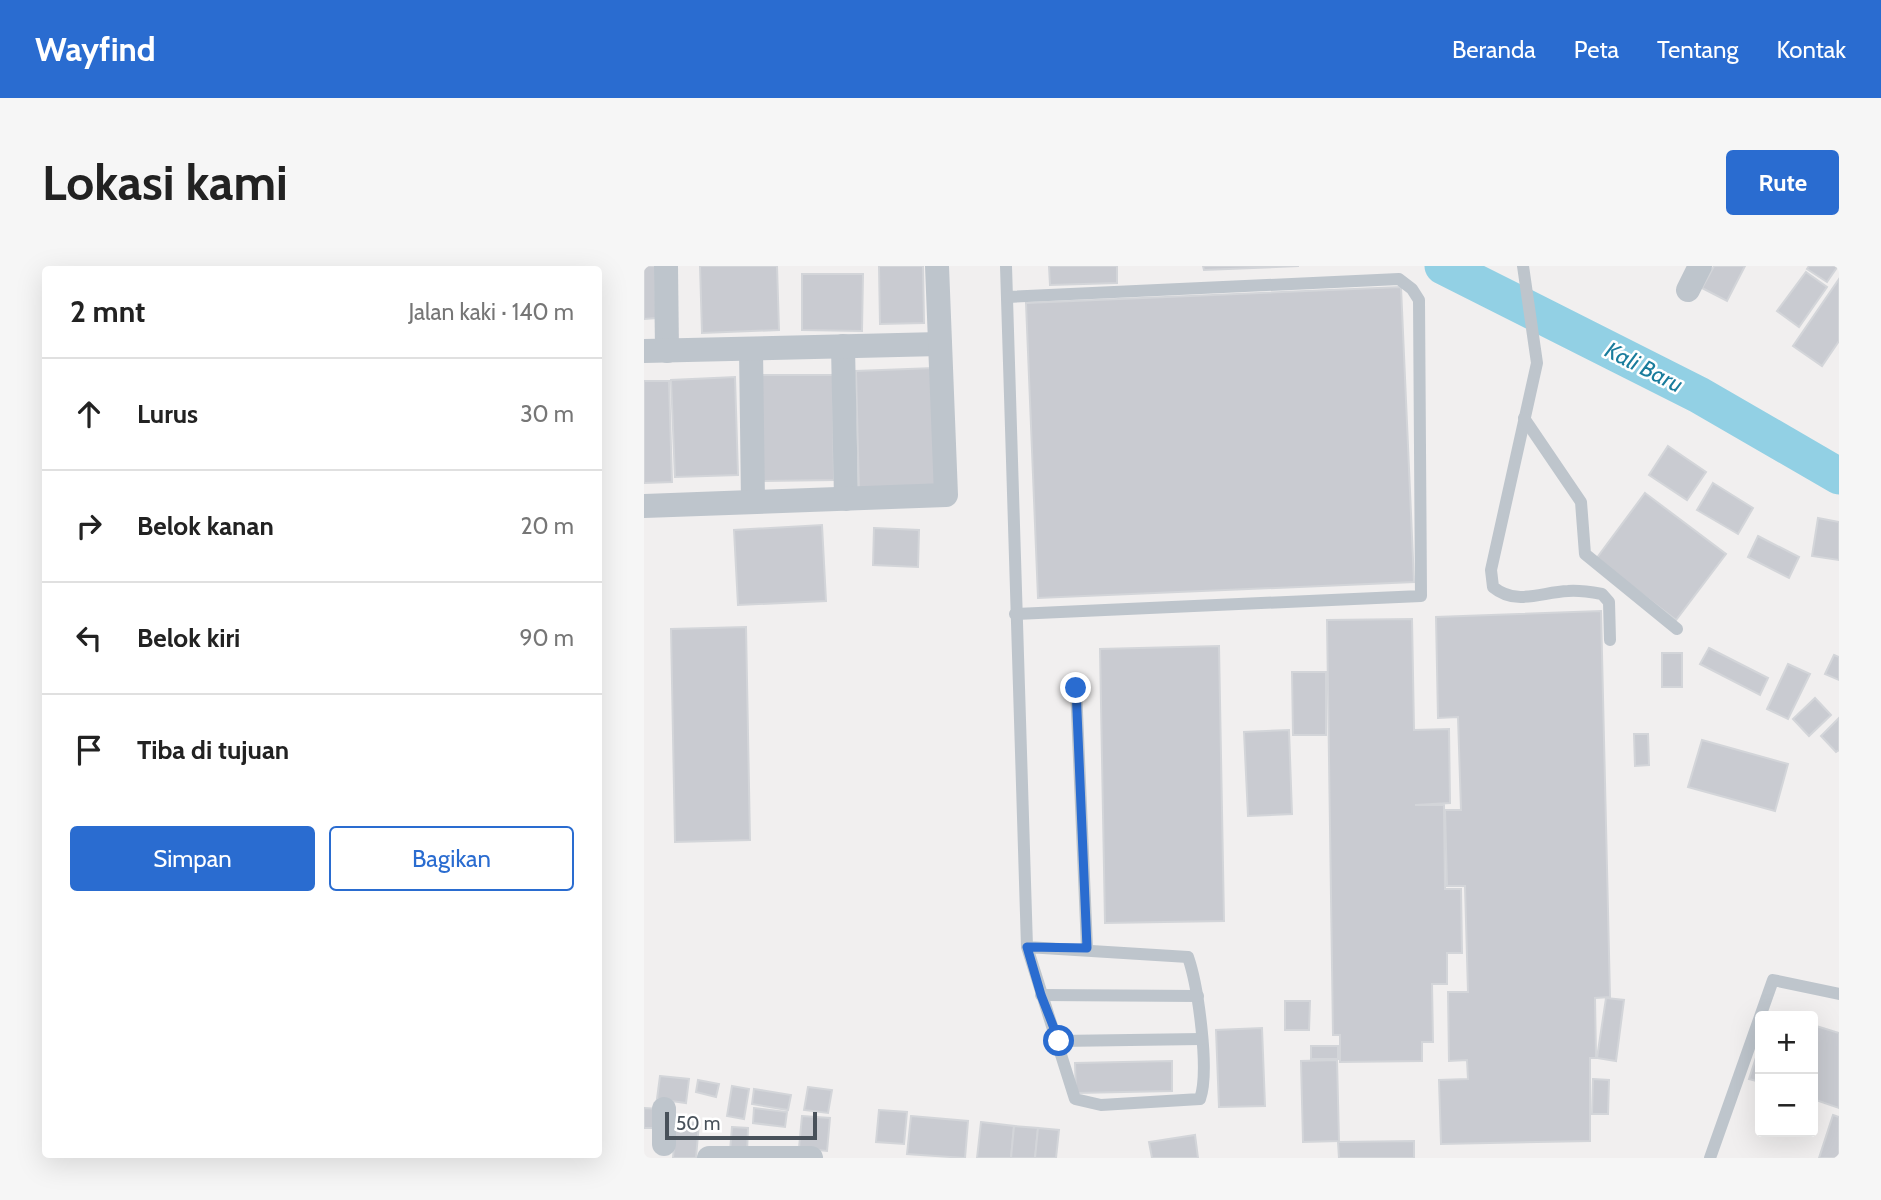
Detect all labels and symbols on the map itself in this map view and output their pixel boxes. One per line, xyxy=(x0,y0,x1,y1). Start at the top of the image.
water label: Kali Baru xyxy=(1600,336,1688,398)
route end xyxy=(1060,672,1091,703)
route start xyxy=(1043,1025,1074,1056)
scale bar xyxy=(665,1109,817,1141)

